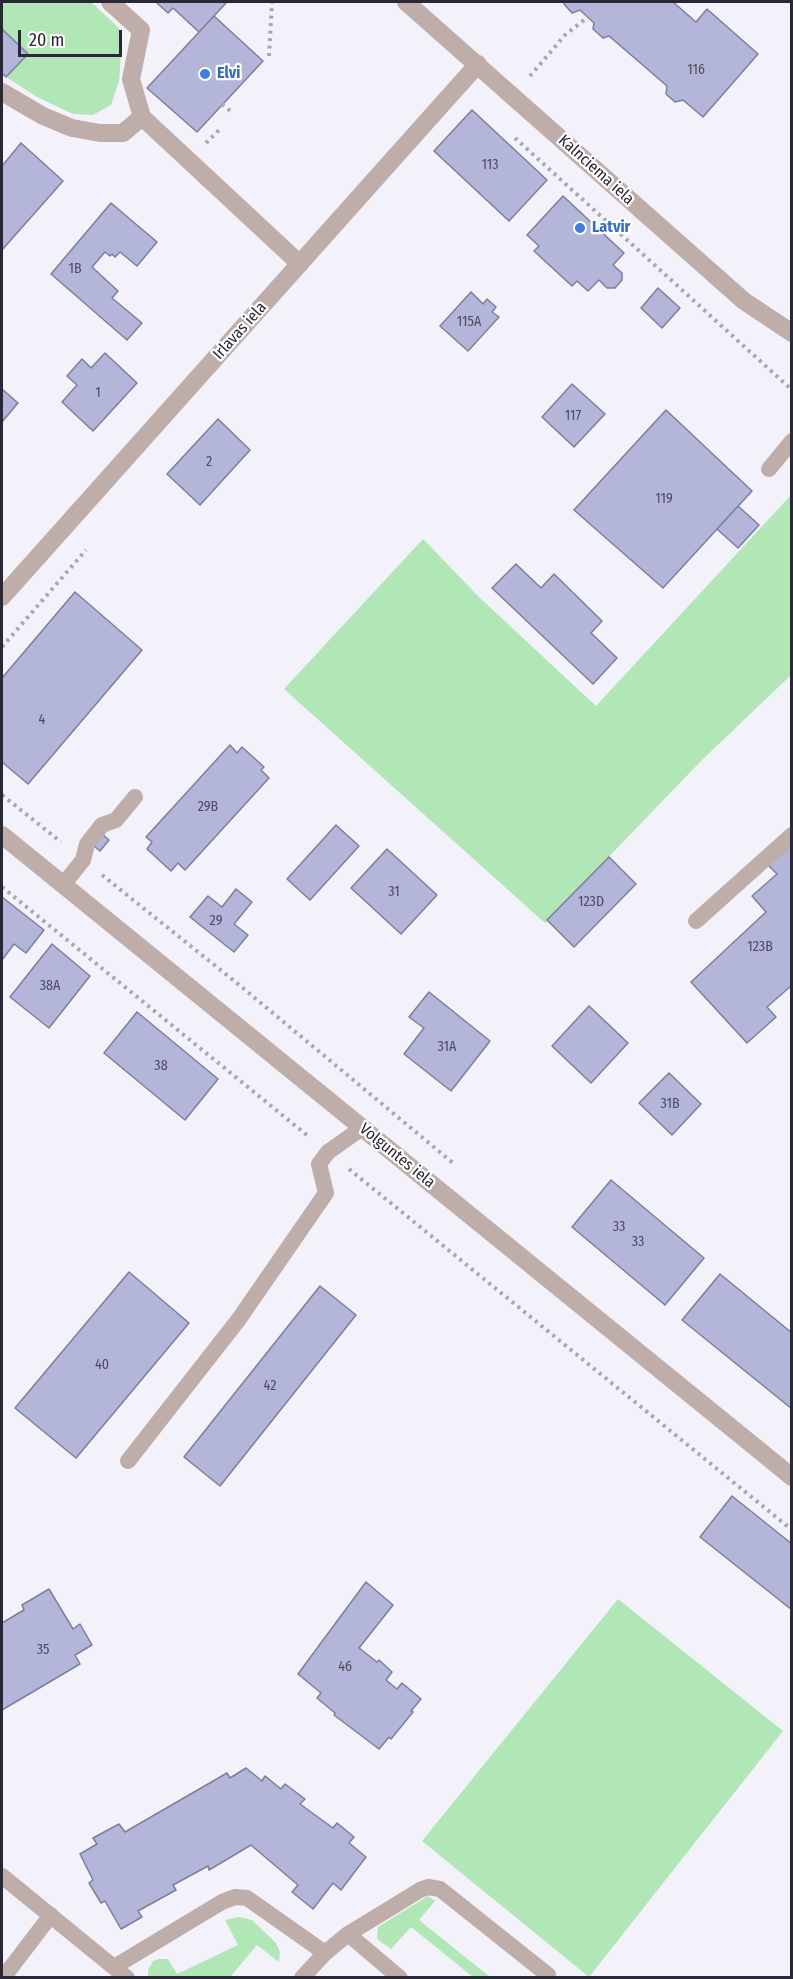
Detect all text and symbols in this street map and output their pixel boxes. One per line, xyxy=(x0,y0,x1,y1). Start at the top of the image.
scale bar xyxy=(21,18,124,56)
text: 20 m xyxy=(29,29,64,51)
house number: 116 xyxy=(687,62,705,78)
place label: Elvi xyxy=(217,64,240,84)
marker: Elvi xyxy=(198,67,212,81)
street label: Kalnciema iela xyxy=(554,131,638,209)
house number: 113 xyxy=(481,157,499,173)
place label: Latvir xyxy=(592,218,630,238)
marker: Latvir xyxy=(573,221,587,235)
house number: 1B xyxy=(68,261,82,277)
street label: Irlavas iela xyxy=(209,298,271,364)
house number: 115A xyxy=(457,314,481,330)
house number: 1 xyxy=(95,385,101,401)
house number: 117 xyxy=(565,408,581,424)
house number: 2 xyxy=(206,454,212,470)
house number: 119 xyxy=(655,491,673,507)
house number: 4 xyxy=(39,712,45,728)
house number: 29B xyxy=(198,799,218,815)
house number: 31 xyxy=(388,884,400,900)
house number: 123D xyxy=(578,894,604,910)
house number: 29 xyxy=(210,913,222,929)
house number: 123B xyxy=(747,939,773,955)
house number: 38A xyxy=(40,978,60,994)
house number: 31A xyxy=(438,1039,456,1055)
house number: 38 xyxy=(154,1058,168,1074)
house number: 31B xyxy=(660,1096,680,1112)
street label: Volguntes iela xyxy=(355,1120,439,1192)
house number: 33 xyxy=(613,1219,625,1235)
house number: 33 xyxy=(632,1234,644,1250)
house number: 40 xyxy=(95,1357,109,1373)
house number: 42 xyxy=(264,1378,276,1394)
house number: 35 xyxy=(37,1642,49,1658)
house number: 46 xyxy=(338,1659,352,1675)

